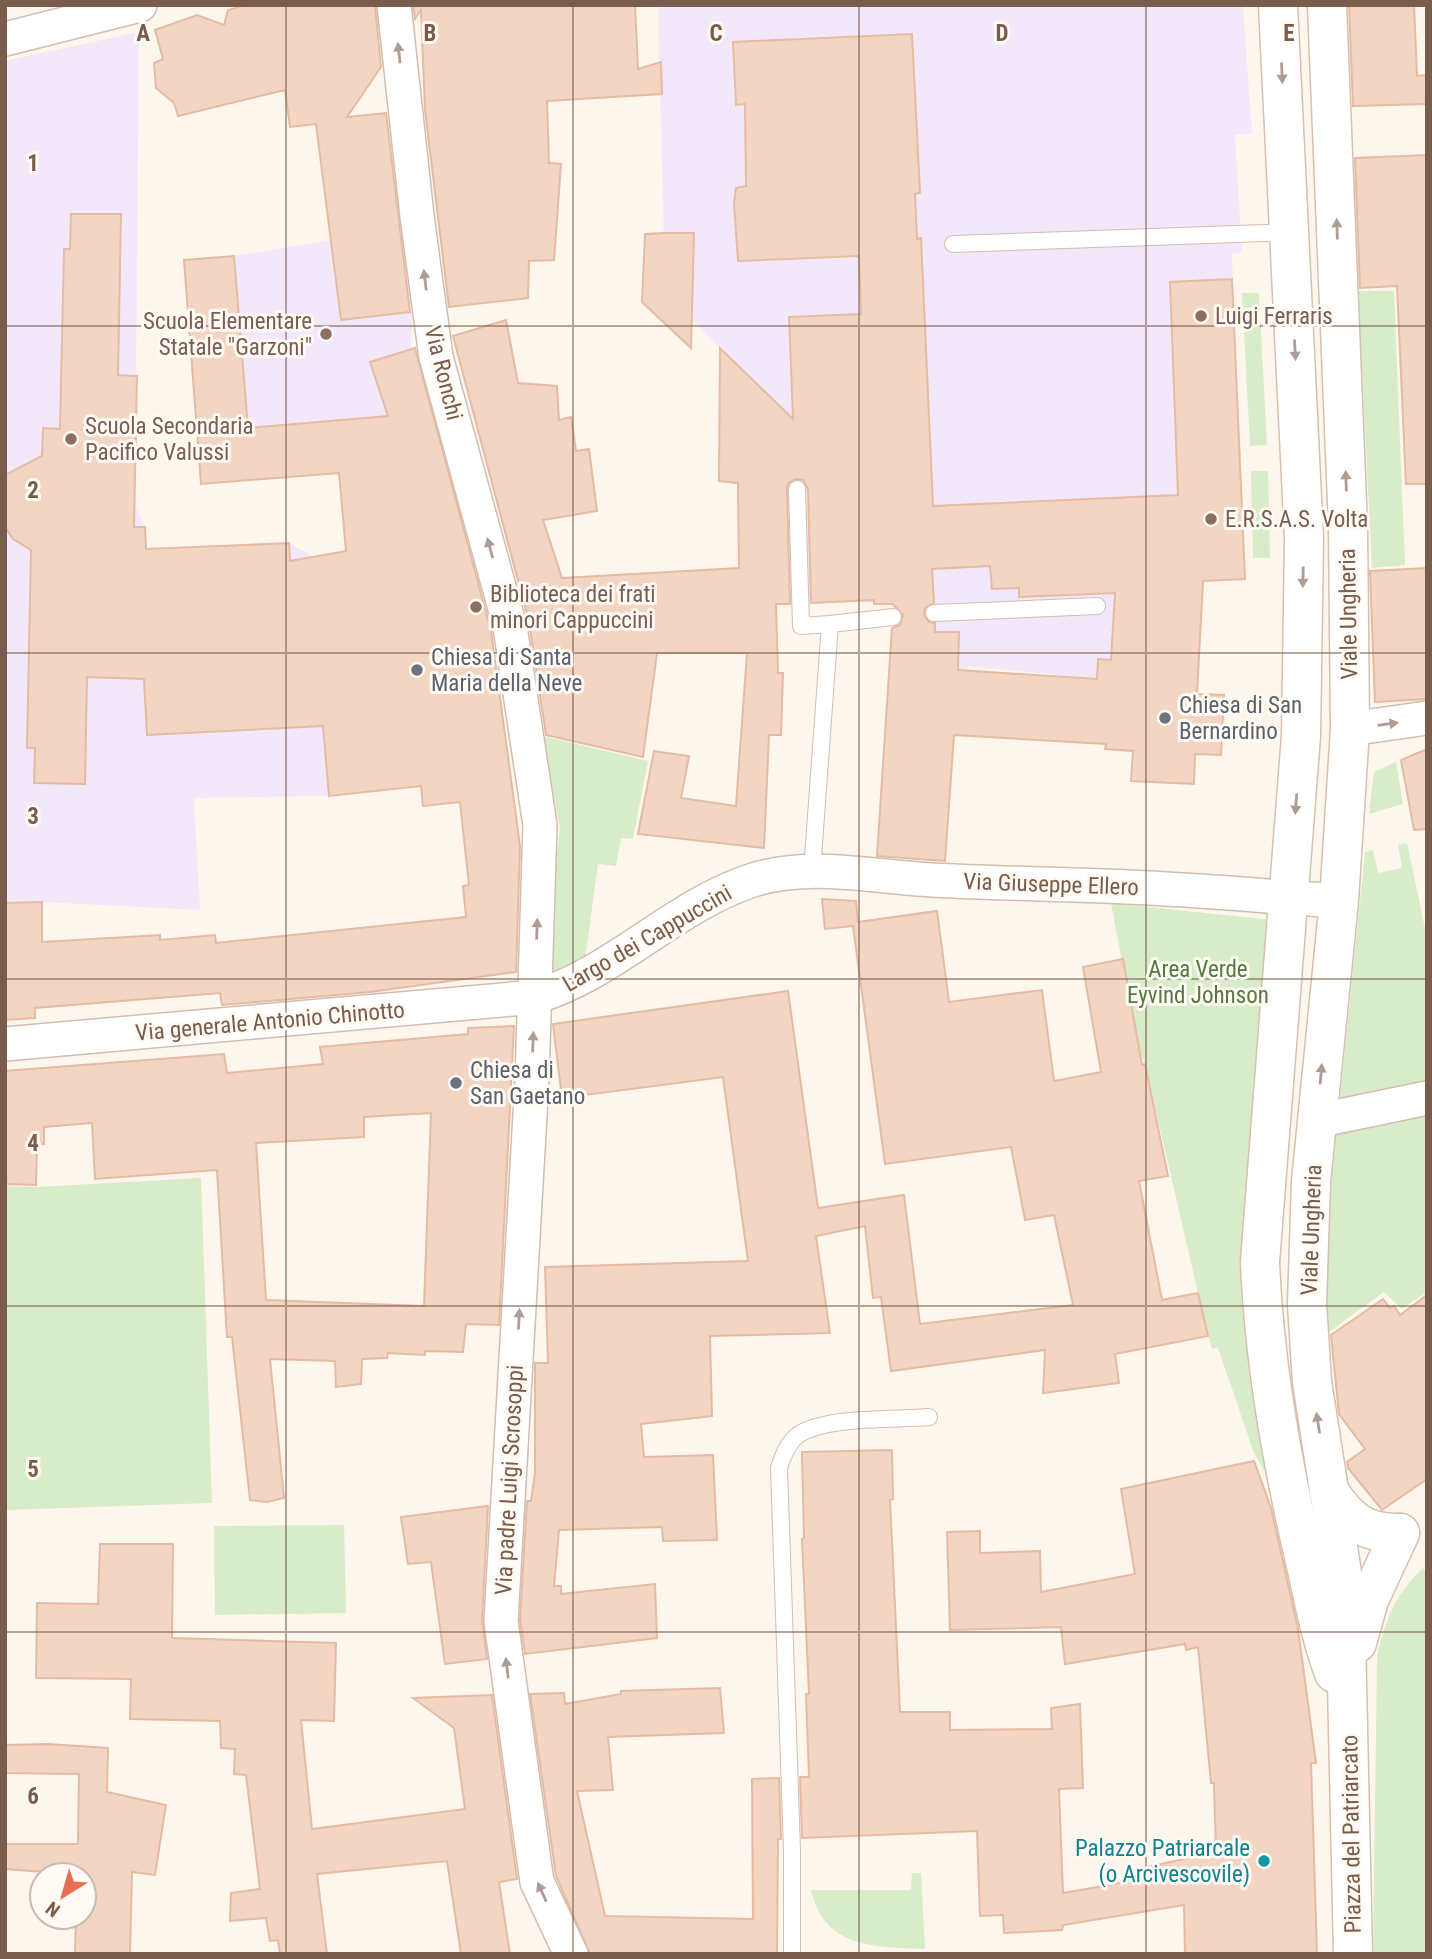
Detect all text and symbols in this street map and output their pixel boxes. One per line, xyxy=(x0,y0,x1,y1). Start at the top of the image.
text: A xyxy=(136,20,150,47)
text: B xyxy=(424,20,436,47)
text: C xyxy=(709,20,723,47)
text: D xyxy=(996,20,1009,47)
text: E xyxy=(1283,20,1295,47)
one-way arrow xyxy=(394,42,405,64)
one-way arrow xyxy=(1276,63,1287,85)
text: 1 xyxy=(27,150,39,177)
one-way arrow xyxy=(1331,218,1342,240)
one-way arrow xyxy=(419,268,430,290)
place label: Luigi Ferraris xyxy=(1215,303,1333,330)
place label: Scuola Elementare Statale "Garzoni" xyxy=(143,308,312,361)
marker: Luigi Ferraris xyxy=(1193,308,1209,324)
street label: Via Ronchi xyxy=(419,323,468,423)
marker: Scuola Elementare Statale "Garzoni" xyxy=(318,326,334,342)
one-way arrow xyxy=(1289,339,1300,361)
place label: Scuola Secondaria Pacifico Valussi xyxy=(85,413,254,466)
marker: Scuola Secondaria Pacifico Valussi xyxy=(63,431,79,447)
one-way arrow xyxy=(1340,469,1351,491)
text: 2 xyxy=(27,477,39,504)
place label: E.R.S.A.S. Volta xyxy=(1225,506,1368,533)
marker: E.R.S.A.S. Volta xyxy=(1203,511,1219,527)
one-way arrow xyxy=(484,537,495,559)
street label: Viale Ungheria xyxy=(1334,548,1363,680)
one-way arrow xyxy=(1298,566,1309,588)
place label: Biblioteca dei frati minori Cappuccini xyxy=(490,581,655,634)
marker: Biblioteca dei frati minori Cappuccini xyxy=(468,599,484,615)
place label: Chiesa di Santa Maria della Neve xyxy=(431,644,582,697)
marker: Chiesa di Santa Maria della Neve xyxy=(409,662,425,678)
place label: Chiesa di San Bernardino xyxy=(1179,692,1302,745)
marker: Chiesa di San Bernardino xyxy=(1157,710,1173,726)
one-way arrow xyxy=(1377,718,1399,729)
one-way arrow xyxy=(1291,793,1302,815)
text: 3 xyxy=(27,803,39,830)
street label: Via Giuseppe Ellero xyxy=(963,868,1139,901)
street label: Largo dei Cappuccini xyxy=(558,879,736,998)
one-way arrow xyxy=(531,917,542,939)
park label: Area Verde Eyvind Johnson xyxy=(1127,956,1269,1009)
street label: Via generale Antonio Chinotto xyxy=(134,996,406,1047)
one-way arrow xyxy=(528,1031,539,1053)
place label: Chiesa di San Gaetano xyxy=(470,1057,585,1110)
one-way arrow xyxy=(1316,1063,1327,1085)
marker: Chiesa di San Gaetano xyxy=(448,1075,464,1091)
text: 4 xyxy=(27,1130,39,1157)
street label: Viale Ungheria xyxy=(1296,1164,1327,1296)
one-way arrow xyxy=(513,1307,524,1329)
street label: Via padre Luigi Scrosoppi xyxy=(490,1364,529,1596)
one-way arrow xyxy=(1313,1412,1324,1434)
text: 5 xyxy=(27,1456,39,1483)
one-way arrow xyxy=(501,1657,512,1679)
street label: Piazza del Patriarcato xyxy=(1336,1734,1367,1934)
text: 6 xyxy=(27,1783,39,1810)
place label: Palazzo Patriarcale (o Arcivescovile) xyxy=(1075,1835,1250,1888)
marker: Palazzo Patriarcale (o Arcivescovile) xyxy=(1256,1853,1272,1869)
north arrow xyxy=(28,1861,98,1931)
one-way arrow xyxy=(536,1882,548,1902)
text: N xyxy=(42,1896,65,1922)

